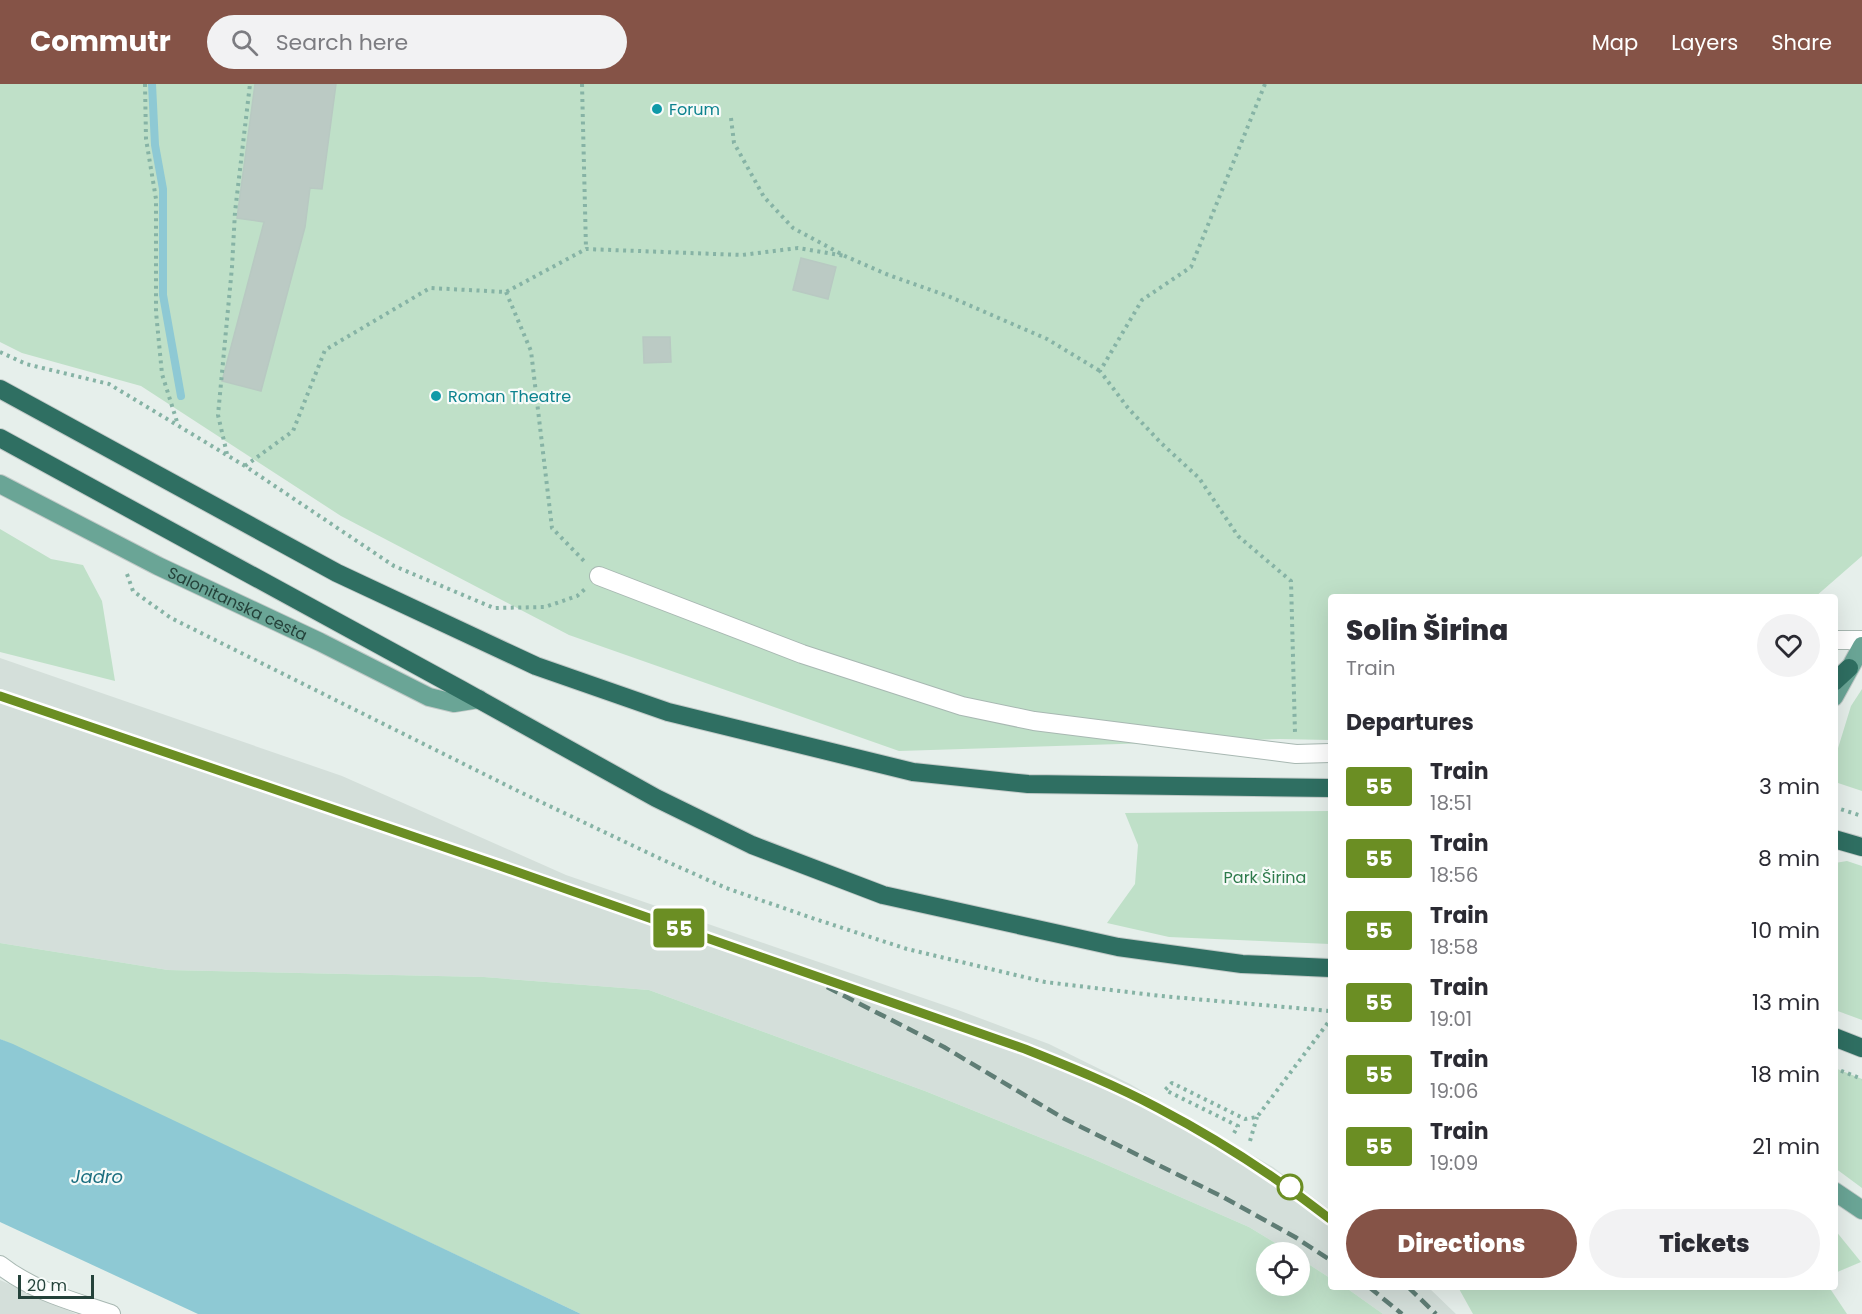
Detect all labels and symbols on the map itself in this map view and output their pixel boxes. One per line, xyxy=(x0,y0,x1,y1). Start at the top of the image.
place label: Forum xyxy=(669,98,720,121)
marker: Forum xyxy=(650,102,664,116)
place label: Roman Theatre xyxy=(448,385,571,408)
marker: Roman Theatre xyxy=(429,389,443,403)
street label: Salonitanska cesta xyxy=(164,561,311,646)
park label: Park Širina xyxy=(1224,866,1306,889)
line badge: 55 xyxy=(652,908,706,948)
water label: Jadro xyxy=(71,1164,123,1189)
unlabelled marker xyxy=(1277,1174,1303,1200)
scale bar xyxy=(18,1272,94,1300)

